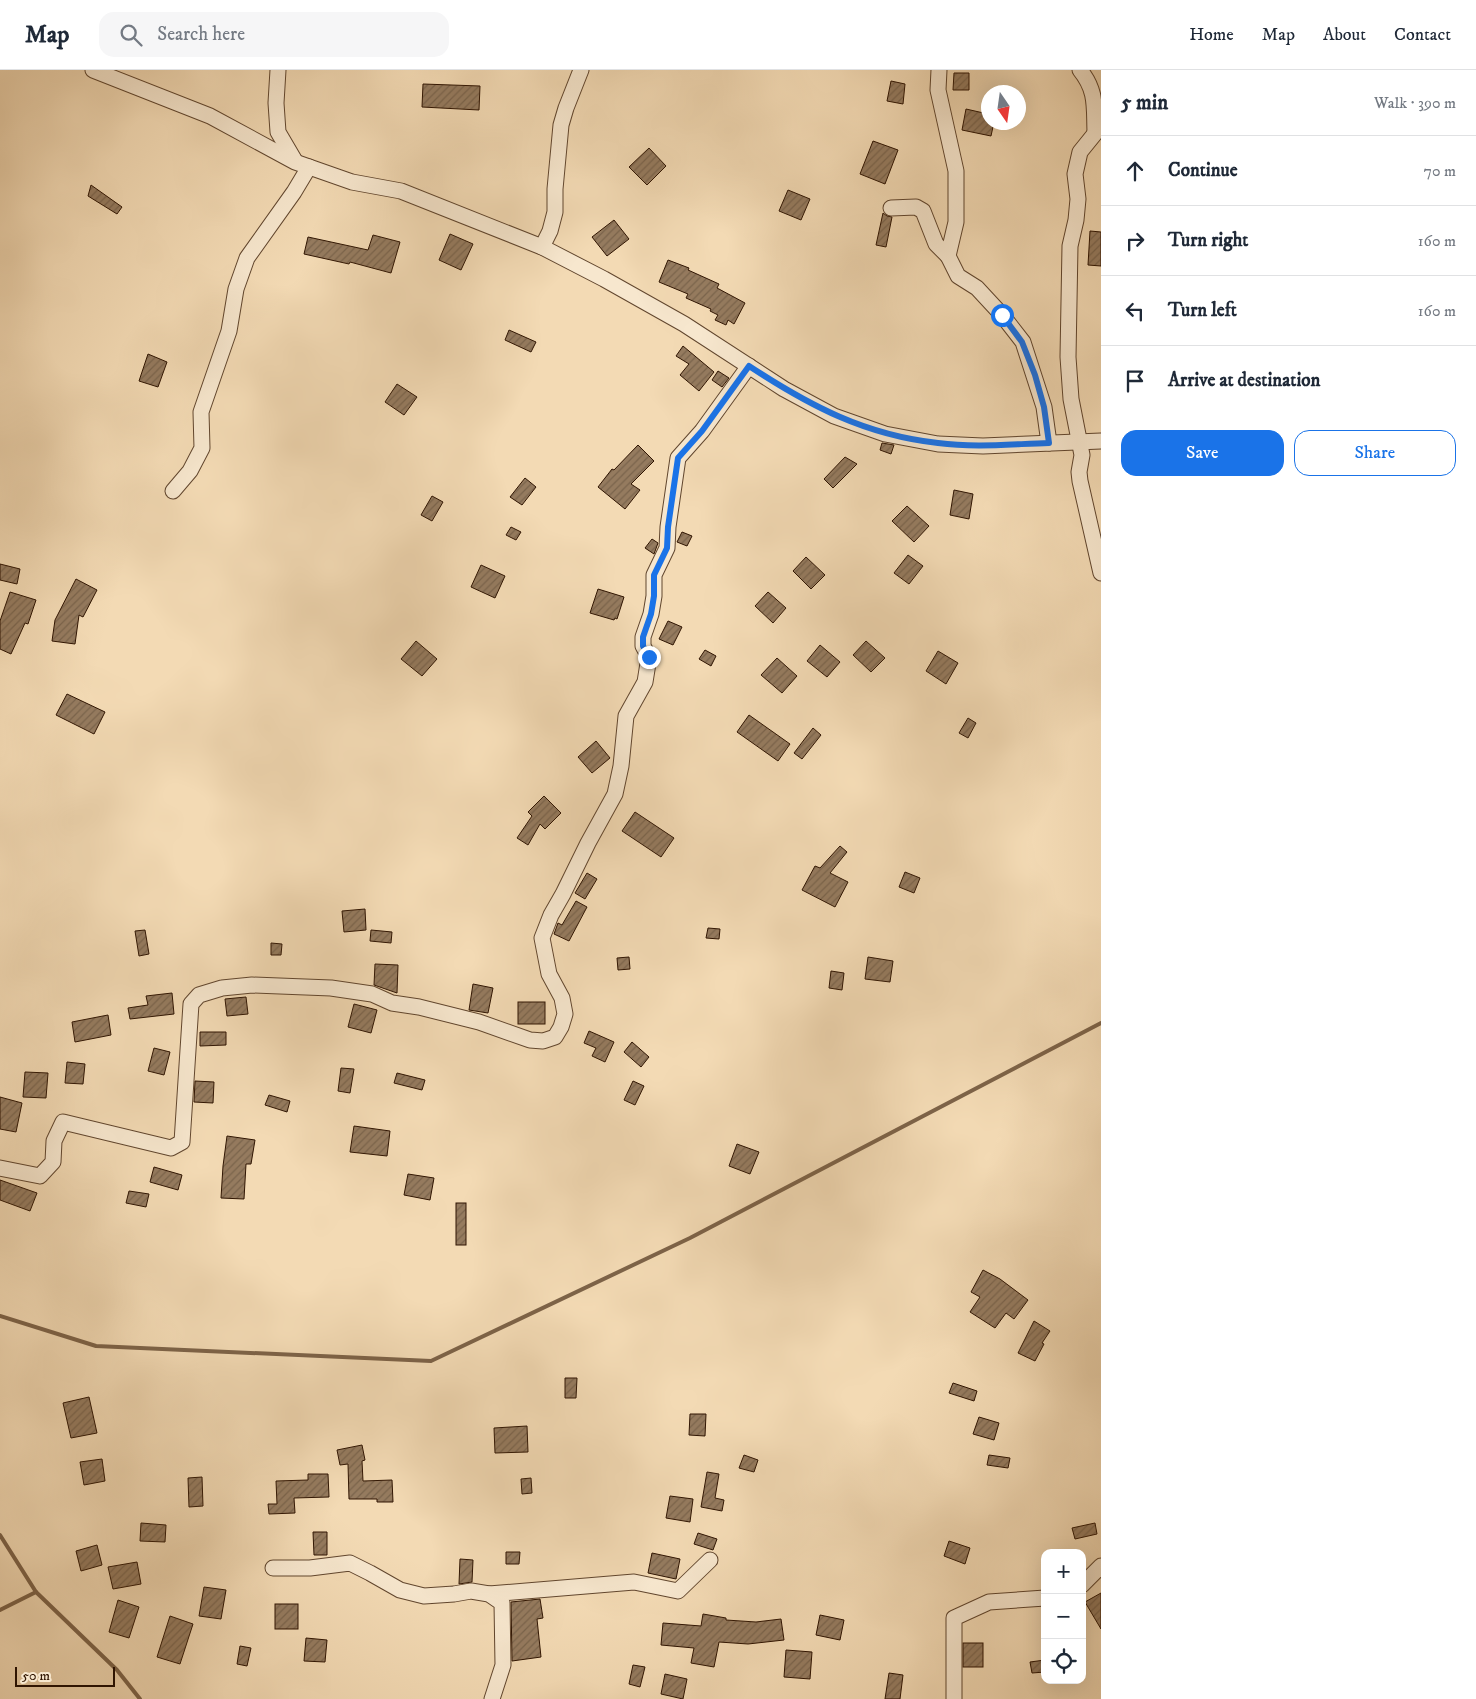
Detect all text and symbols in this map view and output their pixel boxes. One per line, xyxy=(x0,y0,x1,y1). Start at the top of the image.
search box xyxy=(99,12,449,57)
text: Map xyxy=(25,20,69,50)
icon: search xyxy=(117,21,145,49)
text: Search here xyxy=(157,23,245,46)
text: Home xyxy=(1189,24,1234,46)
text: Map xyxy=(1262,24,1295,46)
text: About xyxy=(1323,24,1366,46)
text: Contact xyxy=(1394,24,1451,46)
north arrow xyxy=(981,85,1026,130)
text: 5 min xyxy=(1121,90,1168,116)
text: Walk · 390 m xyxy=(1374,93,1456,113)
icon: ahead xyxy=(1121,157,1149,185)
text: Continue xyxy=(1168,159,1238,182)
text: 70 m xyxy=(1424,161,1456,181)
icon: right xyxy=(1121,227,1149,255)
text: Turn right xyxy=(1168,229,1248,252)
text: 160 m xyxy=(1418,231,1456,251)
icon: left xyxy=(1121,297,1149,325)
text: Turn left xyxy=(1168,299,1237,322)
text: 160 m xyxy=(1418,301,1456,321)
route start xyxy=(991,304,1014,327)
icon: arrive xyxy=(1121,367,1149,395)
text: Arrive at destination xyxy=(1168,369,1320,392)
button: Save xyxy=(1121,430,1284,476)
button: Share xyxy=(1294,430,1456,476)
route end xyxy=(638,646,661,669)
map controls xyxy=(1041,1549,1086,1684)
button: + xyxy=(1041,1549,1086,1594)
button: − xyxy=(1041,1594,1086,1639)
button: locate xyxy=(1041,1639,1086,1684)
scale bar xyxy=(15,1664,115,1687)
text: 50 m xyxy=(22,1667,50,1685)

